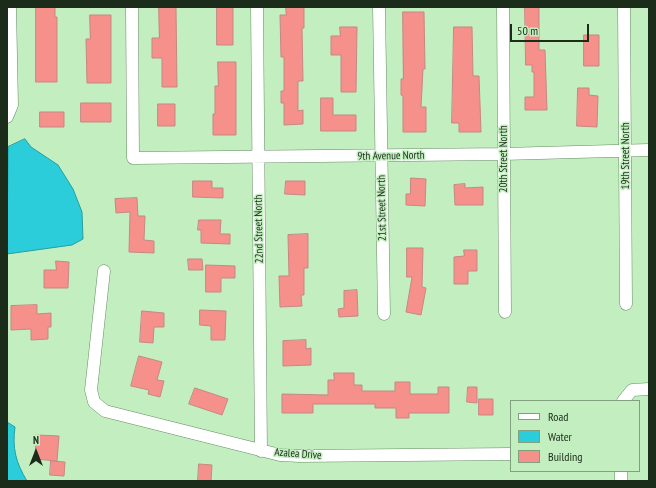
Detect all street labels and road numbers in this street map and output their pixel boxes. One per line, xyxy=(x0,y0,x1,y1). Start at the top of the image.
street label: 19th Street North xyxy=(619,122,633,190)
street label: 20th Street North xyxy=(497,125,511,193)
street label: 9th Avenue North xyxy=(357,149,425,163)
street label: 21st Street North xyxy=(375,175,389,241)
street label: 22nd Street North xyxy=(252,195,266,263)
street label: Azalea Drive xyxy=(274,446,322,462)

